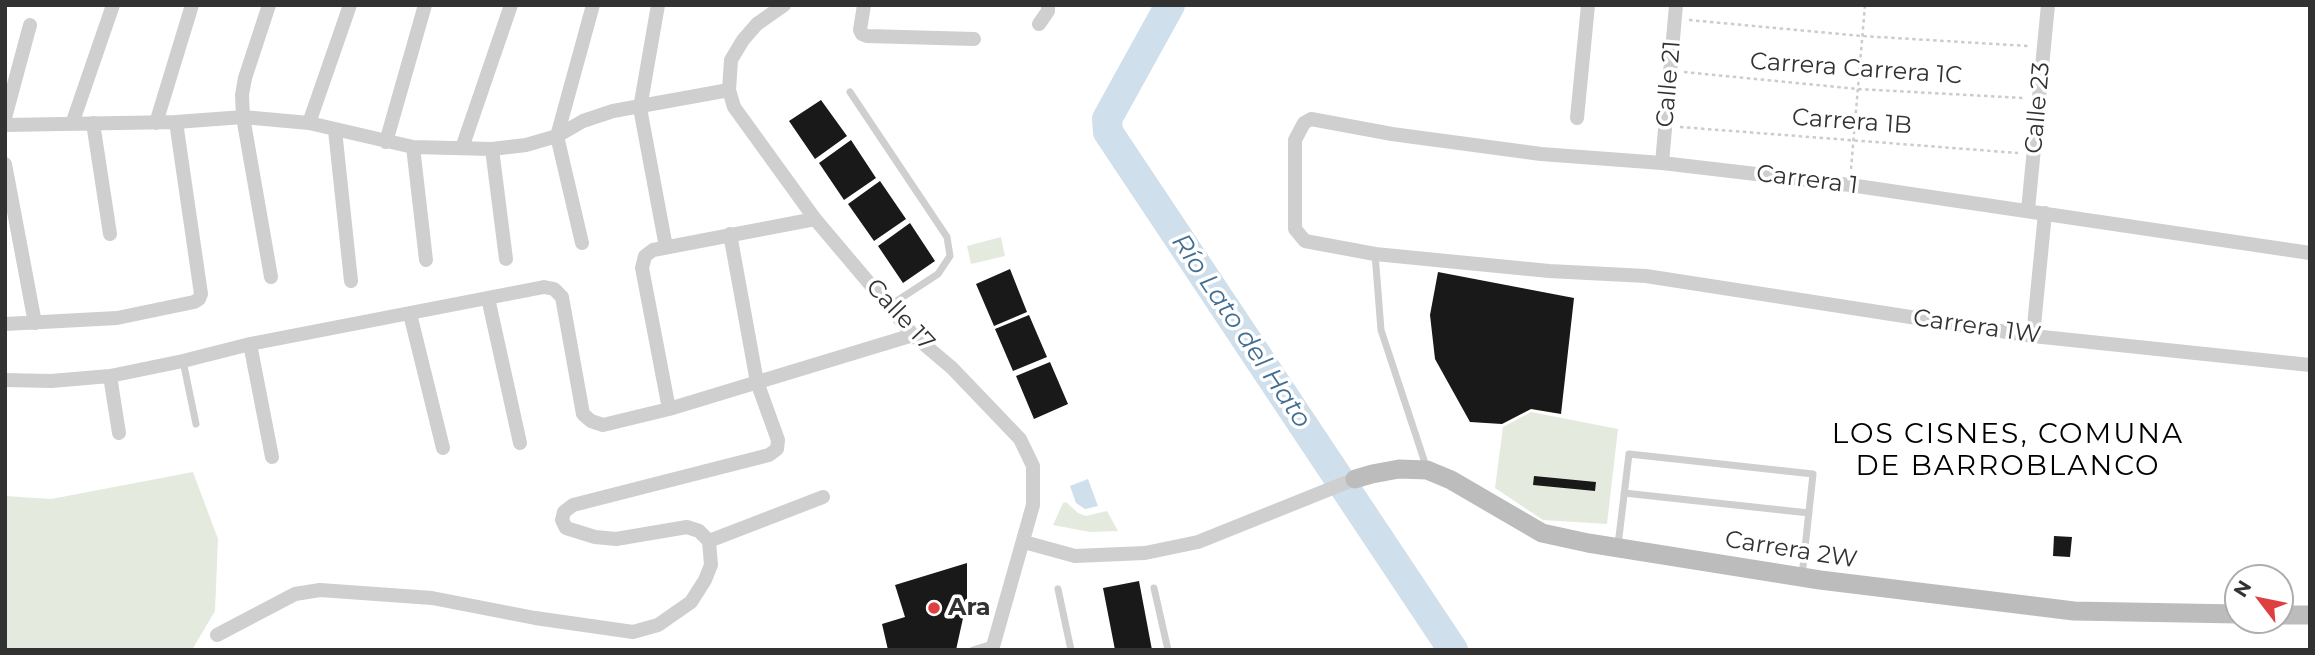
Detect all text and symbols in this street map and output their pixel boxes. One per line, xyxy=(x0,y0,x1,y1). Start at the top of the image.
street label: Calle 21 xyxy=(1651,39,1687,129)
street label: Carrera Carrera 1C xyxy=(1749,47,1963,91)
street label: Calle 23 xyxy=(2020,61,2056,155)
street label: Carrera 1B xyxy=(1791,103,1913,141)
street label: Carrera 1 xyxy=(1755,159,1859,201)
water label: Río Lato del Hato xyxy=(1165,228,1317,434)
street label: Calle 17 xyxy=(860,273,940,357)
street label: Carrera 1W xyxy=(1911,304,2043,350)
district label: LOS CISNES, COMUNA DE BARROBLANCO xyxy=(1834,418,2182,484)
street label: Carrera 2W xyxy=(1723,525,1859,575)
north arrow xyxy=(2224,564,2294,634)
text: N xyxy=(2229,576,2256,601)
place label: Ara xyxy=(948,594,991,622)
marker: Ara xyxy=(926,600,942,616)

